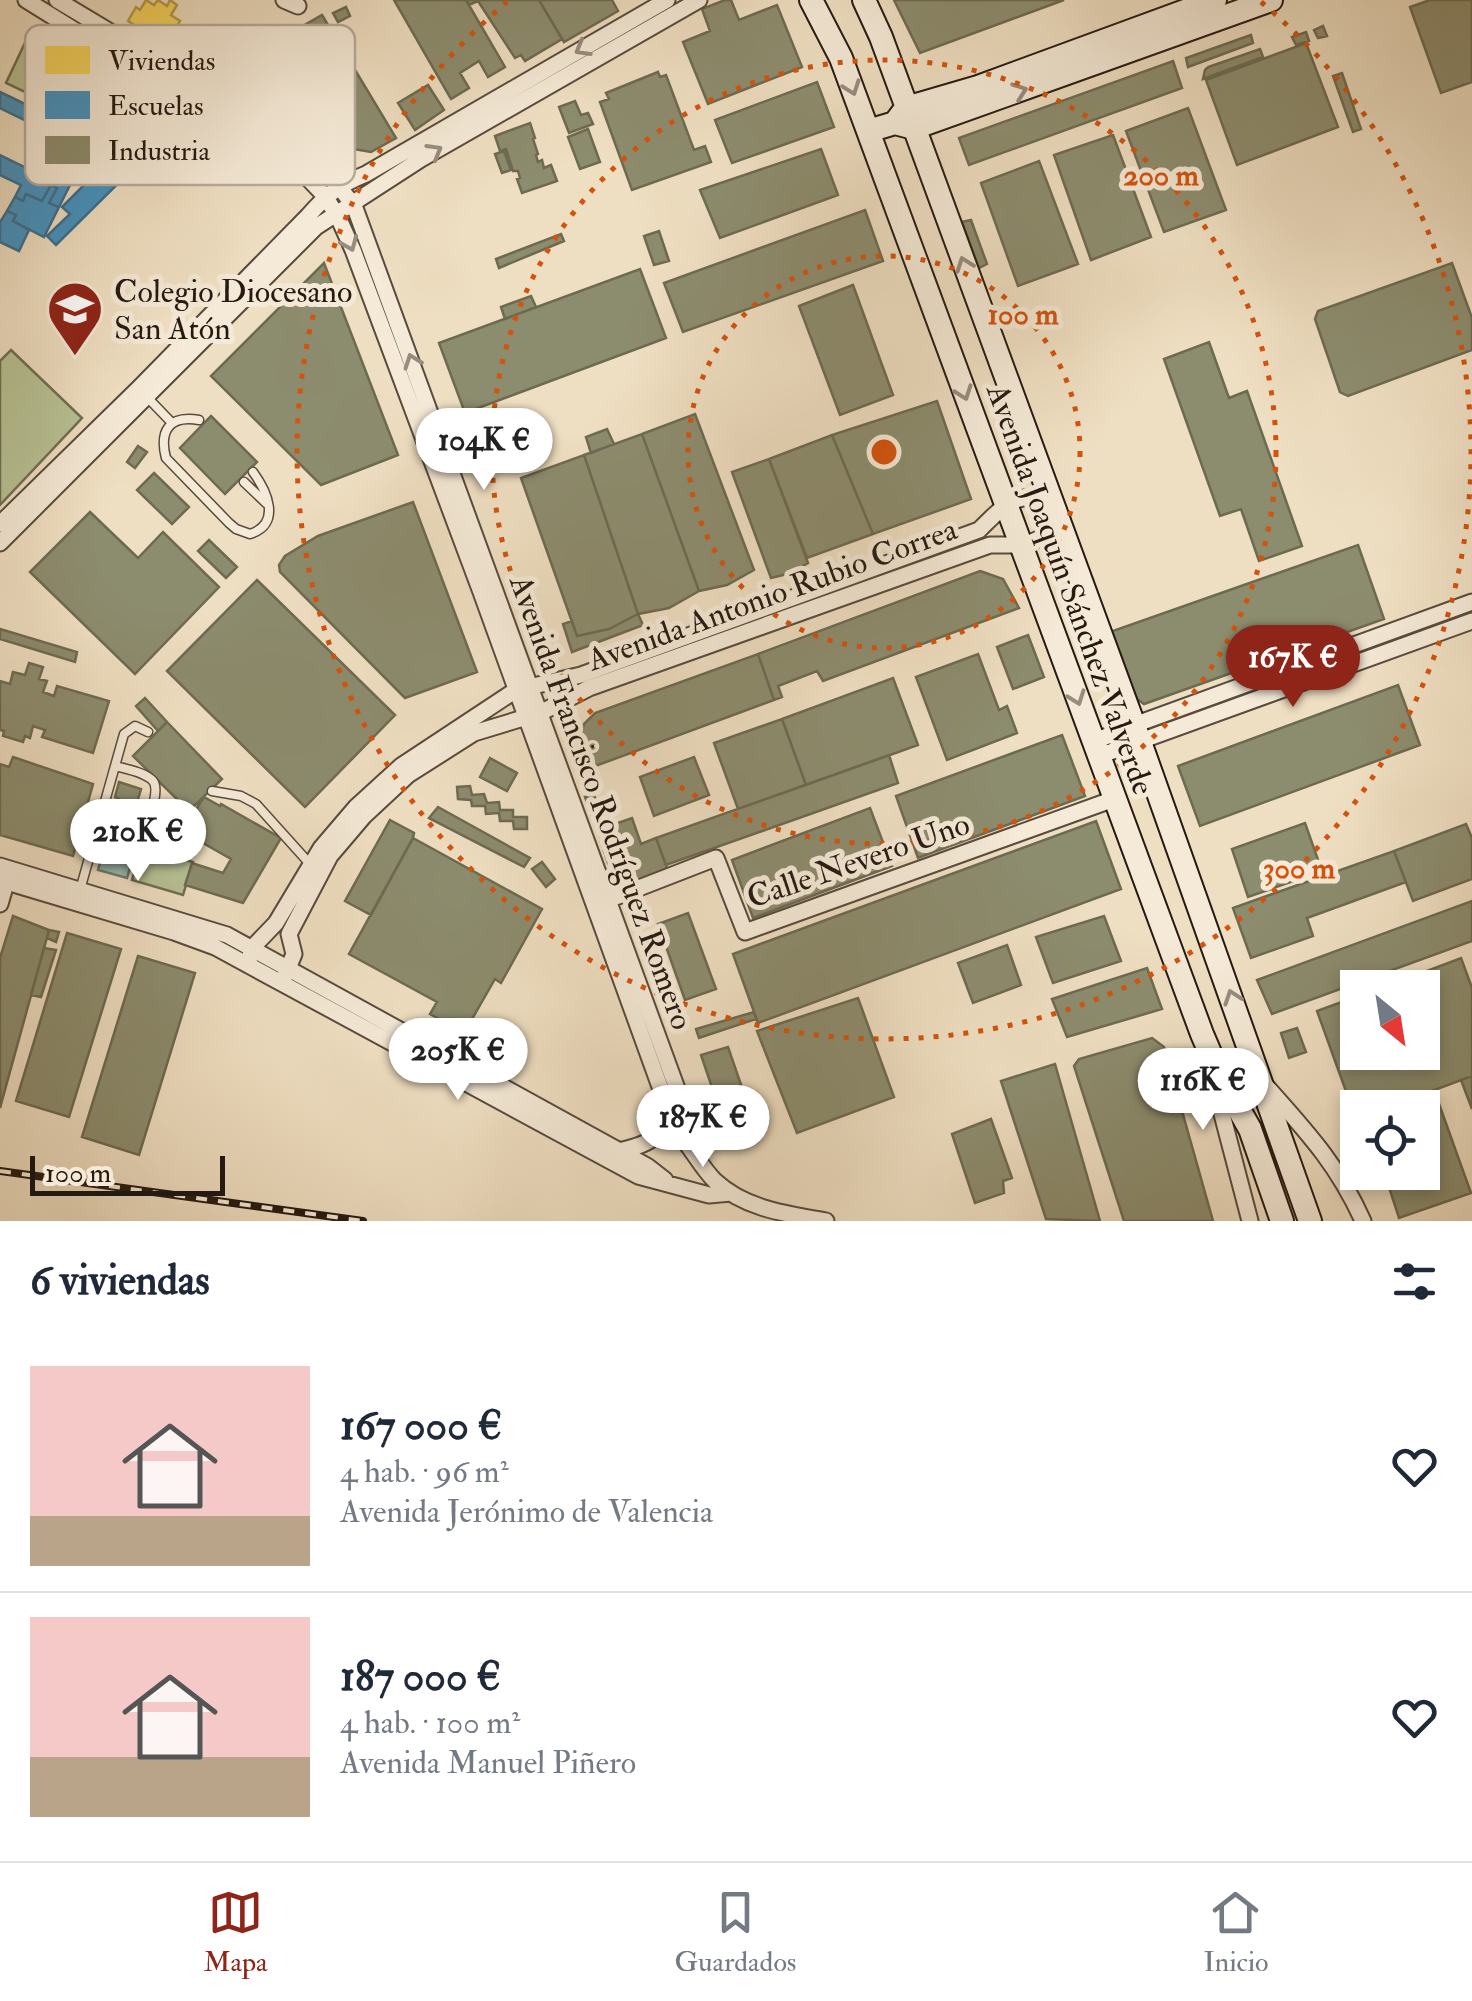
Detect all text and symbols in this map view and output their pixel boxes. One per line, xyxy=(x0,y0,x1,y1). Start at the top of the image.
legend xyxy=(25,25,355,185)
one-way arrow xyxy=(575,36,593,56)
text: Viviendas xyxy=(108,44,215,79)
one-way arrow xyxy=(840,79,861,96)
one-way arrow xyxy=(1011,82,1028,103)
text: Escuelas xyxy=(108,89,204,124)
text: Industria xyxy=(108,134,210,169)
one-way arrow xyxy=(424,144,442,164)
text: 200 m xyxy=(1123,157,1199,194)
one-way arrow xyxy=(338,234,358,252)
one-way arrow xyxy=(955,257,976,274)
place label: Colegio Diocesano San Atón xyxy=(114,272,352,349)
school or university icon: Colegio Diocesano San Atón xyxy=(45,279,105,358)
text: 100 m xyxy=(988,296,1059,333)
one-way arrow xyxy=(403,354,424,371)
street label: Avenida Joaquín Sánchez Valverde xyxy=(977,377,1163,800)
one-way arrow xyxy=(952,384,973,401)
pin: 104K € xyxy=(403,408,565,493)
text: 104K € xyxy=(438,420,530,460)
centre of rings xyxy=(866,434,902,470)
street label: Avenida Antonio Rubio Correa xyxy=(581,509,963,681)
street label: Avenida Francisco Rodríguez Romero xyxy=(500,569,702,1035)
pin: 167K € xyxy=(1212,625,1374,710)
text: 167K € xyxy=(1248,637,1338,677)
one-way arrow xyxy=(1065,689,1086,706)
pin: 210K € xyxy=(57,799,219,884)
street label: Calle Nevero Uno xyxy=(742,804,975,918)
text: 210K € xyxy=(92,811,184,851)
text: 300 m xyxy=(1263,850,1336,887)
north arrow xyxy=(1340,970,1440,1070)
map controls xyxy=(1340,970,1440,1190)
one-way arrow xyxy=(1223,989,1243,1006)
pin: 205K € xyxy=(377,1018,539,1103)
text: 205K € xyxy=(411,1030,505,1070)
pin: 116K € xyxy=(1122,1048,1284,1133)
text: 116K € xyxy=(1160,1060,1246,1100)
pin: 187K € xyxy=(622,1085,784,1170)
button: locate xyxy=(1340,1090,1440,1190)
text: 187K € xyxy=(659,1097,747,1137)
scale bar xyxy=(30,1151,225,1196)
text: 100 m xyxy=(45,1156,111,1191)
icon: filters xyxy=(1387,1254,1442,1309)
text: 6 viviendas xyxy=(30,1255,210,1307)
text: 167 000 € xyxy=(340,1400,502,1452)
icon: home xyxy=(110,1406,230,1526)
icon: heart xyxy=(1387,1439,1442,1494)
text: 4 hab. · 96 m² xyxy=(340,1452,509,1492)
text: Avenida Jerónimo de Valencia xyxy=(340,1492,713,1532)
text: 187 000 € xyxy=(340,1651,501,1703)
icon: home xyxy=(110,1657,230,1777)
icon: heart xyxy=(1387,1690,1442,1745)
text: 4 hab. · 100 m² xyxy=(340,1703,520,1743)
text: Avenida Manuel Piñero xyxy=(340,1743,636,1783)
tab: Mapa xyxy=(203,1885,268,1980)
tab: Guardados xyxy=(675,1885,796,1980)
tab: Inicio xyxy=(1203,1885,1269,1980)

